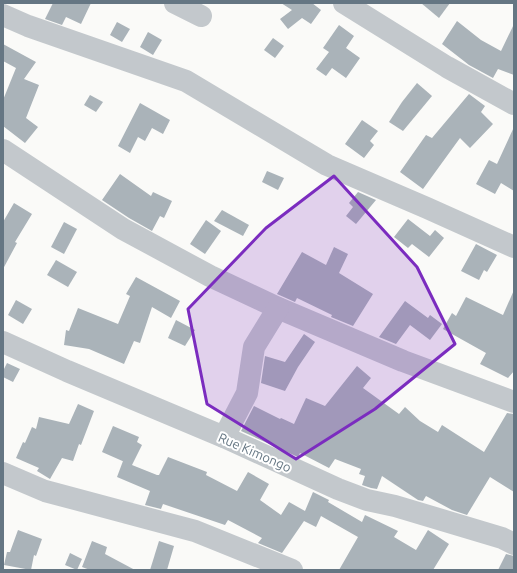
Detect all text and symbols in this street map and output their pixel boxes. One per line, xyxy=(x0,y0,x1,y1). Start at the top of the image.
street label: Rue Kimongo xyxy=(216,430,294,474)

